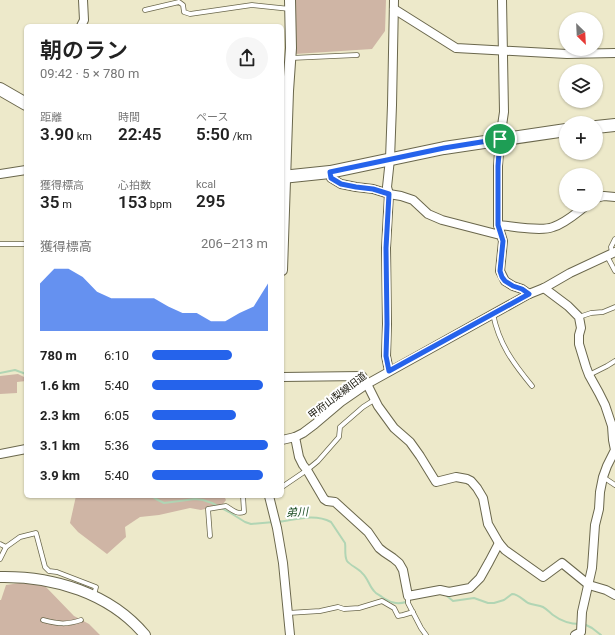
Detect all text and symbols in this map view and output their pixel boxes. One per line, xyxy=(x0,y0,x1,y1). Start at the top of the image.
north arrow xyxy=(559,12,603,56)
map controls xyxy=(559,12,603,212)
button: share xyxy=(226,37,268,79)
text: 朝のラン xyxy=(40,38,128,63)
button: layers xyxy=(559,64,603,108)
text: 09:42 · 5 × 780 m xyxy=(40,66,139,81)
text: 距離 xyxy=(40,111,62,124)
text: 時間 xyxy=(118,111,140,124)
text: ペース xyxy=(196,111,228,124)
button: + xyxy=(559,116,603,160)
pin xyxy=(483,122,517,156)
text: 3.90 xyxy=(40,124,74,144)
text: 22:45 xyxy=(118,124,161,144)
text: 5:50 xyxy=(196,124,230,144)
icon: arrive xyxy=(489,128,511,150)
text: km xyxy=(74,130,92,143)
text: /km xyxy=(230,130,252,143)
button: − xyxy=(559,168,603,212)
text: kcal xyxy=(196,178,216,191)
text: 獲得標高 xyxy=(40,179,84,192)
text: 心拍数 xyxy=(118,179,151,192)
text: 295 xyxy=(196,191,225,211)
text: 35 xyxy=(40,192,59,212)
text: 153 xyxy=(118,192,147,212)
text: m xyxy=(59,198,72,211)
text: bpm xyxy=(147,198,172,211)
text: 206–213 m xyxy=(201,236,268,251)
text: 獲得標高 xyxy=(40,239,92,254)
text: 780 m xyxy=(40,348,77,363)
text: 6:10 xyxy=(104,348,129,363)
street label: 甲府山梨線旧道 xyxy=(306,370,369,421)
text: 1.6 km xyxy=(40,378,80,393)
text: 5:40 xyxy=(104,378,129,393)
text: 2.3 km xyxy=(40,408,80,423)
text: 6:05 xyxy=(104,408,129,423)
text: 3.1 km xyxy=(40,438,80,453)
text: 5:36 xyxy=(104,438,129,453)
text: 3.9 km xyxy=(40,468,80,483)
text: 5:40 xyxy=(104,468,129,483)
water label: 弟川 xyxy=(286,505,309,520)

